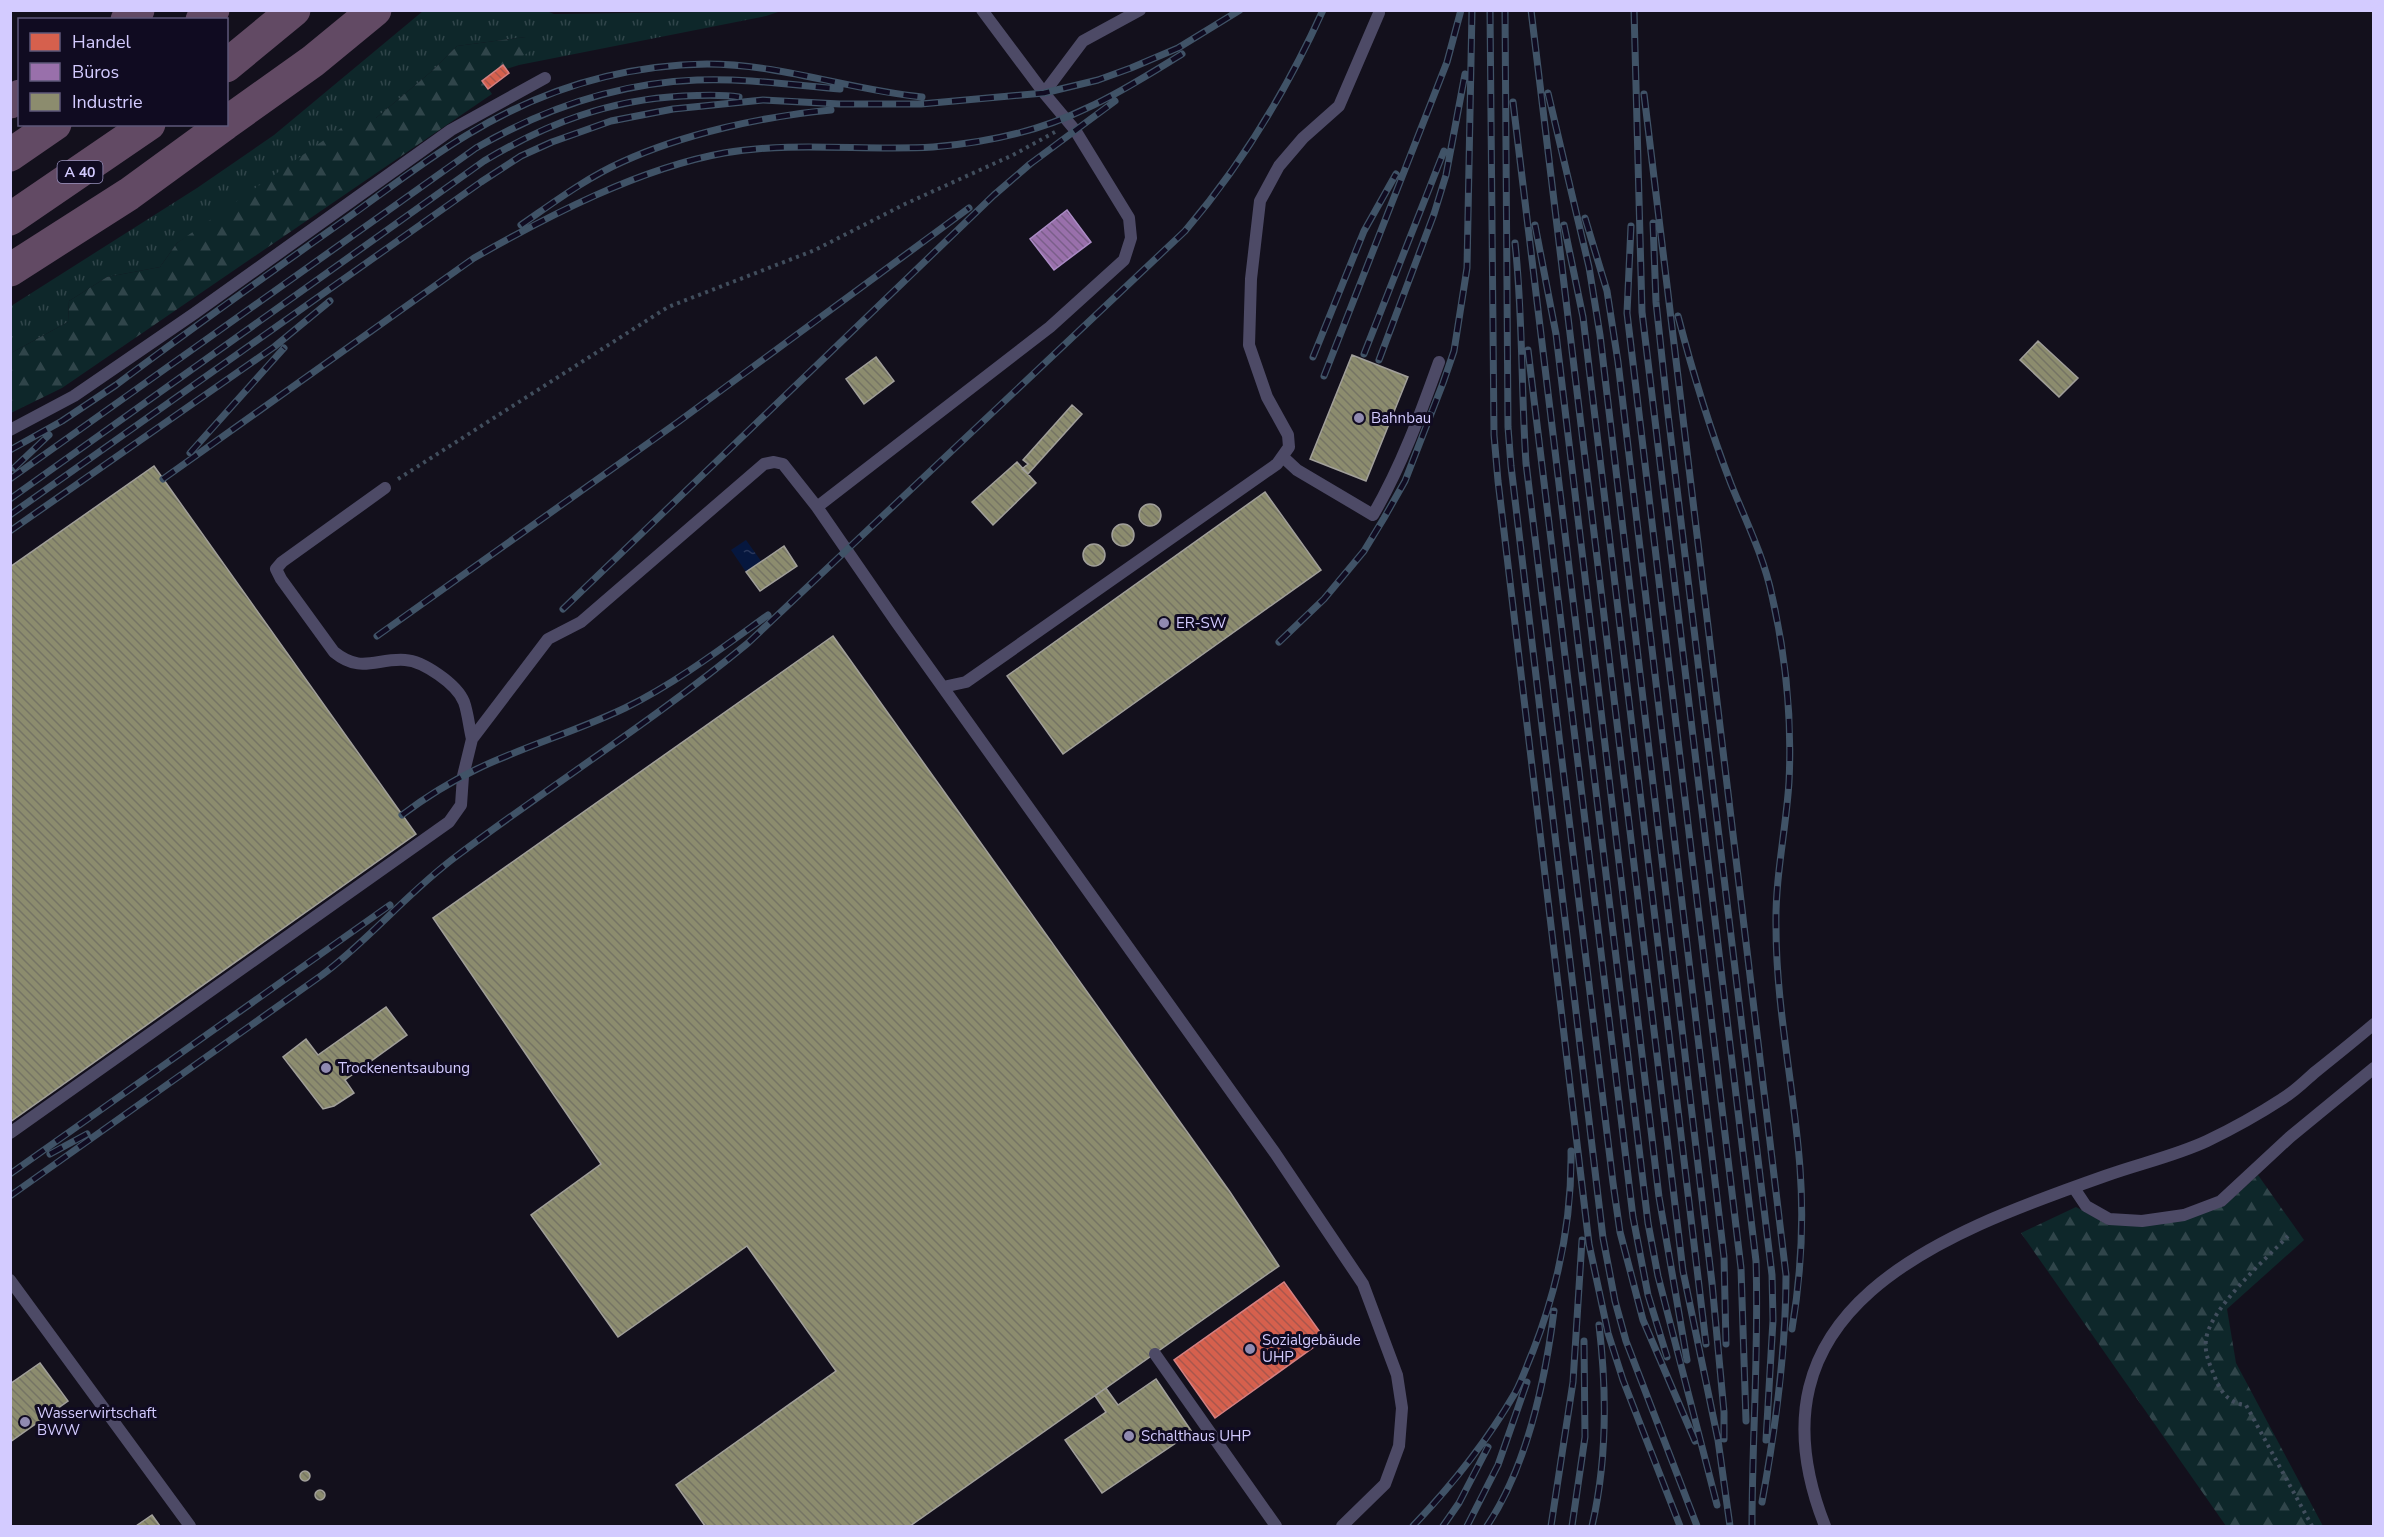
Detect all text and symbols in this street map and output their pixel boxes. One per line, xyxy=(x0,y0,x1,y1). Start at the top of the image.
legend xyxy=(18,18,228,126)
text: Handel xyxy=(72,30,132,54)
text: Büros xyxy=(72,60,119,84)
text: Industrie xyxy=(72,90,143,114)
road number: A 40 xyxy=(58,161,103,183)
place label: Bahnbau xyxy=(1371,408,1431,428)
marker: Bahnbau xyxy=(1352,411,1366,425)
place label: ER-SW xyxy=(1176,613,1227,633)
marker: ER-SW xyxy=(1157,616,1171,630)
place label: Trockenentsaubung xyxy=(338,1058,470,1078)
marker: Trockenentsaubung xyxy=(319,1061,333,1075)
place label: Sozialgebäude UHP xyxy=(1262,1330,1361,1367)
marker: Sozialgebäude UHP xyxy=(1243,1342,1257,1356)
place label: Wasserwirtschaft BWW xyxy=(37,1403,157,1440)
marker: Wasserwirtschaft BWW xyxy=(18,1415,32,1429)
place label: Schalthaus UHP xyxy=(1141,1426,1251,1446)
marker: Schalthaus UHP xyxy=(1122,1429,1136,1443)

